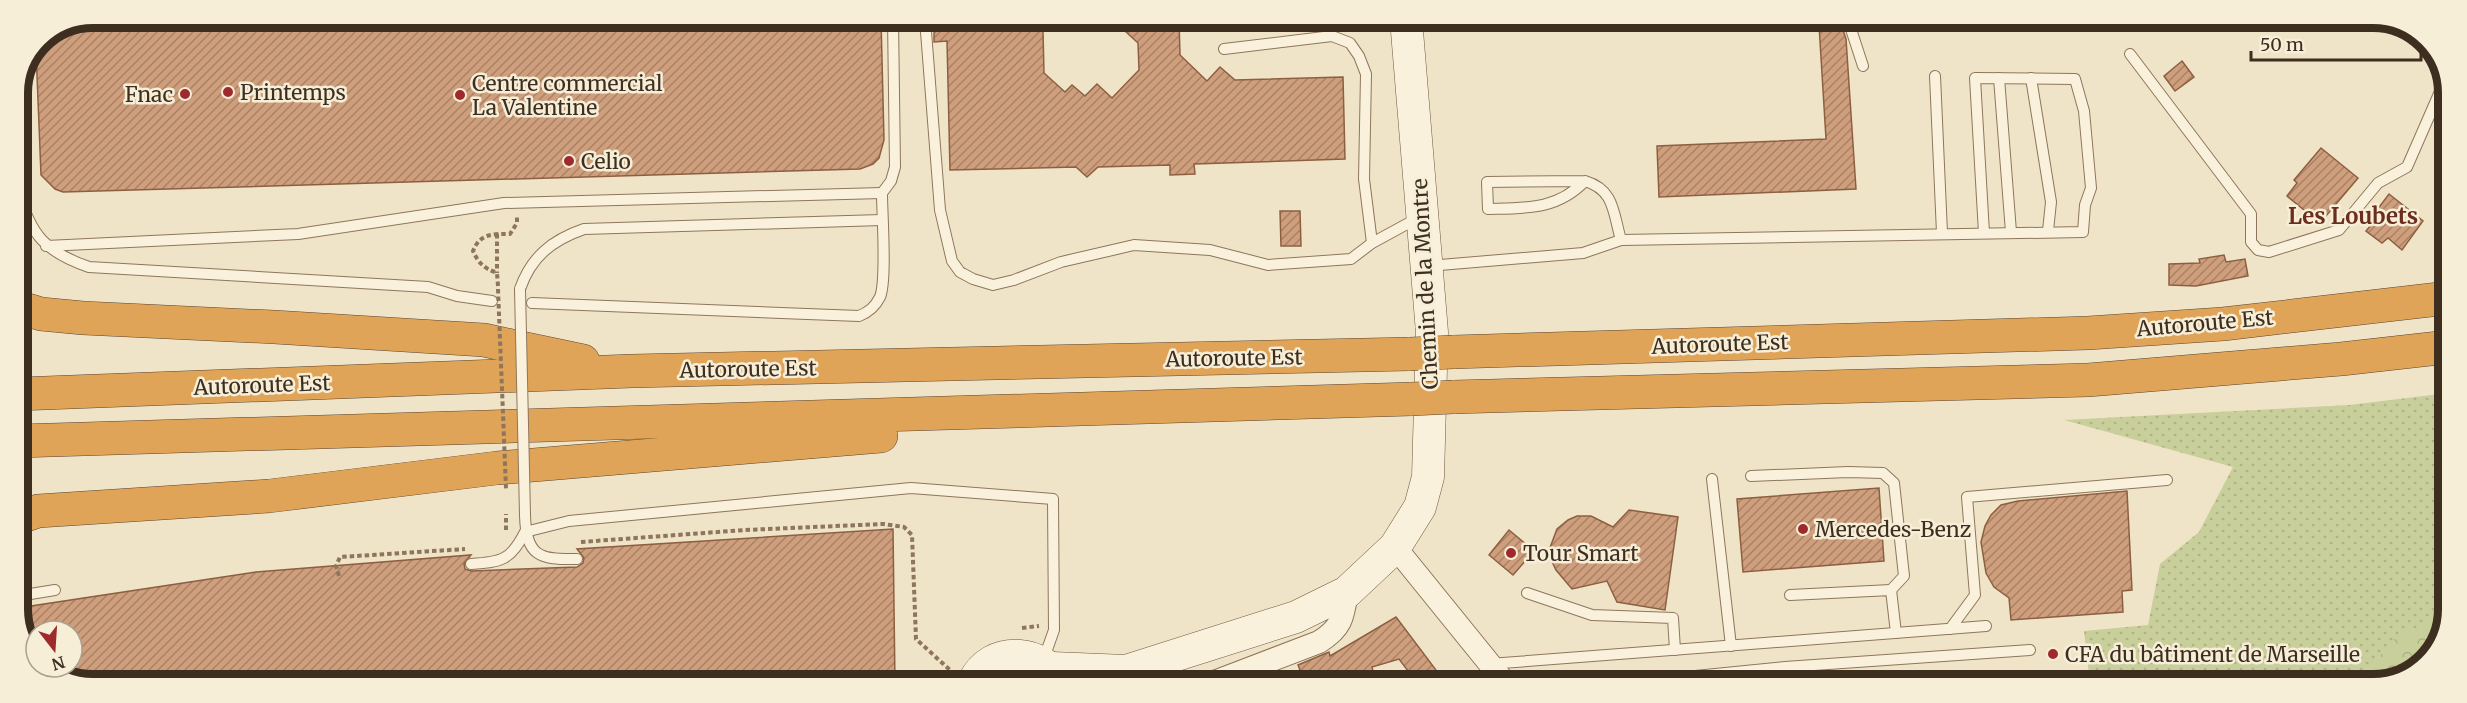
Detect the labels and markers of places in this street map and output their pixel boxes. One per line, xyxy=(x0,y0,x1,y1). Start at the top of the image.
place label: Centre commercial La Valentine xyxy=(472,70,663,121)
place label: Printemps xyxy=(240,79,346,106)
place label: Fnac xyxy=(125,81,173,108)
marker: Printemps xyxy=(221,85,235,99)
marker: Fnac xyxy=(178,87,192,101)
marker: Centre commercial La Valentine xyxy=(453,88,467,102)
place label: Celio xyxy=(581,148,631,175)
marker: Celio xyxy=(562,154,576,168)
place label: Mercedes-Benz xyxy=(1815,516,1971,543)
marker: Mercedes-Benz xyxy=(1796,522,1810,536)
place label: Tour Smart xyxy=(1523,540,1638,567)
marker: Tour Smart xyxy=(1504,546,1518,560)
place label: CFA du bâtiment de Marseille xyxy=(2065,641,2360,668)
marker: CFA du bâtiment de Marseille xyxy=(2046,647,2060,661)

